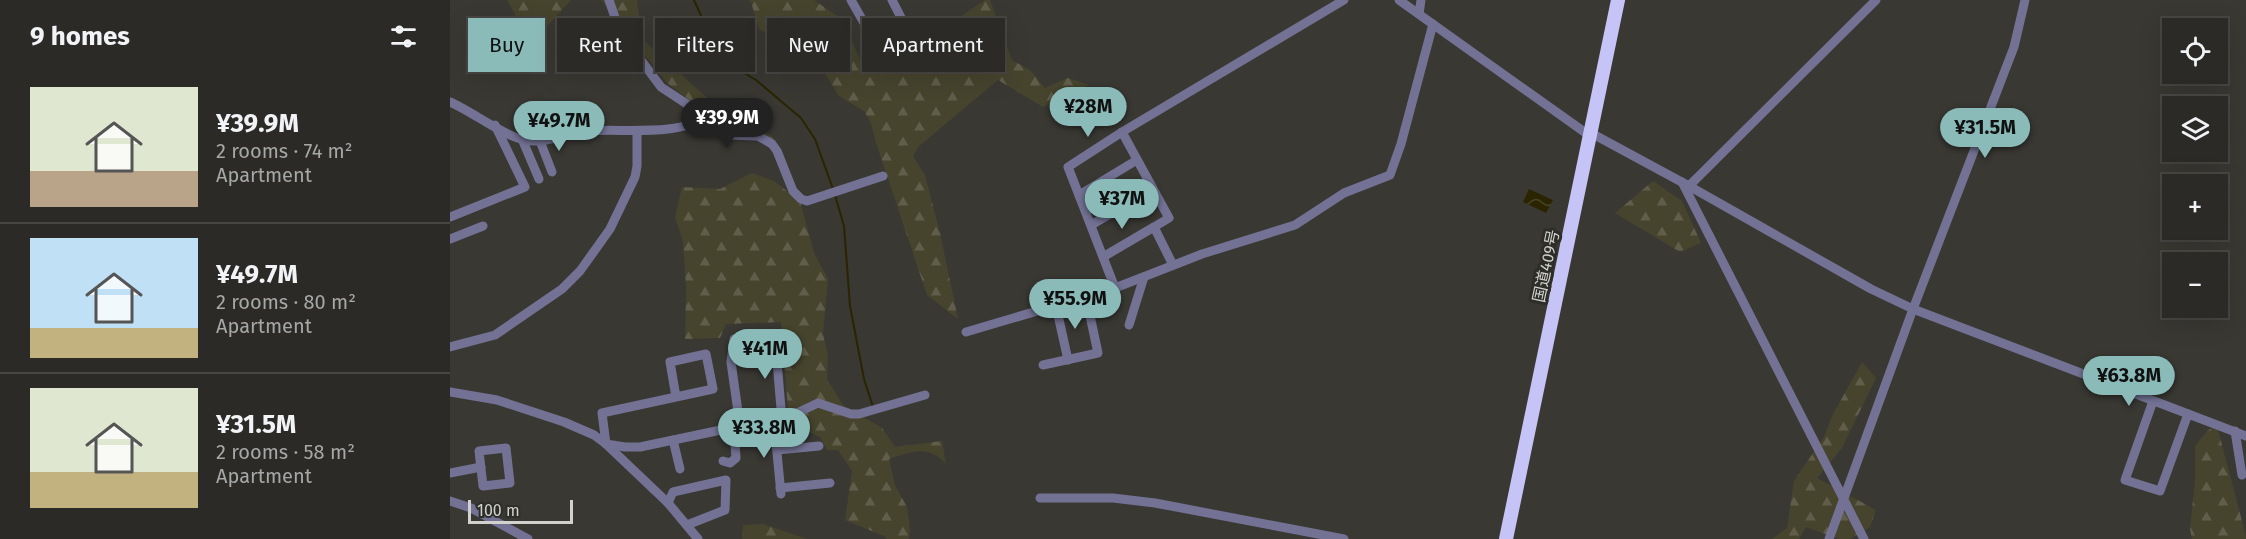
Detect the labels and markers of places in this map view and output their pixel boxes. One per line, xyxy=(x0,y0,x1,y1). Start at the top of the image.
pin: ¥28M xyxy=(1052,87,1124,138)
pin: ¥39.9M xyxy=(678,98,776,149)
pin: ¥49.7M xyxy=(510,101,608,152)
pin: ¥31.5M xyxy=(1936,108,2034,159)
pin: ¥37M xyxy=(1086,179,1158,230)
pin: ¥55.9M xyxy=(1026,279,1124,330)
pin: ¥41M xyxy=(729,329,801,380)
pin: ¥63.8M xyxy=(2080,356,2178,407)
pin: ¥33.8M xyxy=(715,408,813,459)

